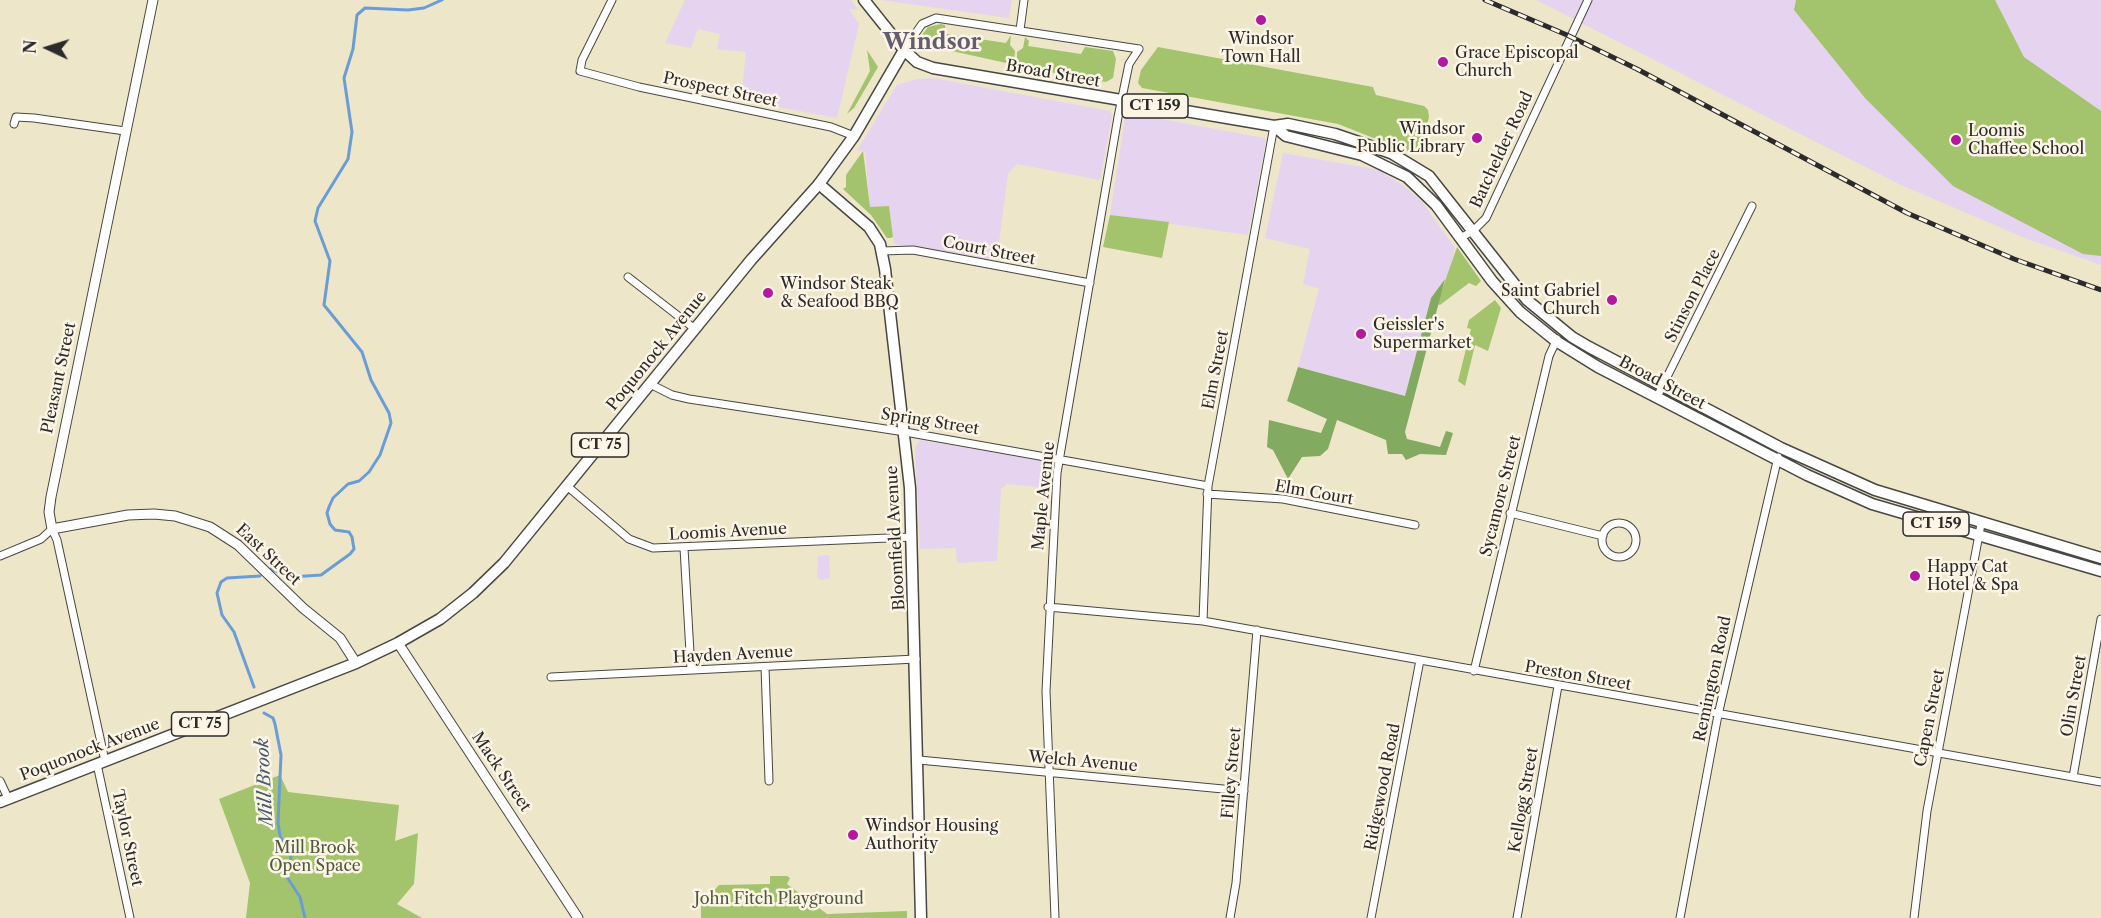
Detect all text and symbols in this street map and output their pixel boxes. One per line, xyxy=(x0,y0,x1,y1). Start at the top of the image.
marker: Windsor Town Hall xyxy=(1254,13,1268,27)
north arrow xyxy=(18,18,78,78)
place label: Windsor Town Hall xyxy=(1222,29,1300,67)
district label: Windsor xyxy=(883,30,981,56)
text: N xyxy=(20,39,41,54)
place label: Grace Episcopal Church xyxy=(1455,43,1579,81)
marker: Grace Episcopal Church xyxy=(1436,55,1450,69)
street label: Broad Street xyxy=(1004,56,1102,92)
street label: Prospect Street xyxy=(661,69,779,111)
street label: Batchelder Road xyxy=(1467,89,1537,211)
road number: CT 159 xyxy=(1122,94,1188,118)
place label: Windsor Public Library xyxy=(1357,119,1465,157)
place label: Loomis Chaffee School xyxy=(1968,121,2084,159)
marker: Windsor Public Library xyxy=(1470,131,1484,145)
marker: Loomis Chaffee School xyxy=(1949,133,1963,147)
street label: Court Street xyxy=(941,233,1037,269)
street label: Stinson Place xyxy=(1661,246,1725,346)
place label: Windsor Steak & Seafood BBQ xyxy=(780,274,899,312)
place label: Saint Gabriel Church xyxy=(1501,281,1600,319)
marker: Windsor Steak & Seafood BBQ xyxy=(761,286,775,300)
street label: Poquonock Avenue xyxy=(603,287,711,415)
marker: Saint Gabriel Church xyxy=(1605,293,1619,307)
place label: Geissler's Supermarket xyxy=(1373,315,1471,353)
street label: Pleasant Street xyxy=(38,321,80,435)
marker: Geissler's Supermarket xyxy=(1354,327,1368,341)
street label: Elm Street xyxy=(1199,329,1233,411)
street label: Broad Street xyxy=(1615,352,1709,414)
street label: Spring Street xyxy=(880,405,980,439)
road number: CT 75 xyxy=(572,433,628,457)
street label: Sycamore Street xyxy=(1477,433,1525,559)
street label: Maple Avenue xyxy=(1029,441,1059,551)
street label: Bloomfield Avenue xyxy=(883,465,909,611)
street label: Elm Court xyxy=(1273,477,1355,509)
road number: CT 159 xyxy=(1903,512,1969,536)
street label: Loomis Avenue xyxy=(669,519,787,545)
street label: East Street xyxy=(232,520,304,590)
place label: Happy Cat Hotel & Spa xyxy=(1927,557,2019,595)
marker: Happy Cat Hotel & Spa xyxy=(1908,569,1922,583)
street label: Remington Road xyxy=(1690,614,1736,744)
street label: Hayden Avenue xyxy=(673,642,793,668)
street label: Olin Street xyxy=(2057,654,2091,738)
street label: Preston Street xyxy=(1523,657,1633,695)
street label: Capen Street xyxy=(1911,667,1949,769)
road number: CT 75 xyxy=(172,712,228,736)
street label: Poquonock Avenue xyxy=(18,715,162,785)
street label: Ridgewood Road xyxy=(1361,722,1405,852)
street label: Filley Street xyxy=(1218,726,1246,820)
street label: Mack Street xyxy=(467,729,535,815)
water label: Mill Brook xyxy=(252,737,278,827)
street label: Kellogg Street xyxy=(1505,746,1543,854)
street label: Welch Avenue xyxy=(1028,748,1138,776)
street label: Taylor Street xyxy=(107,788,147,888)
place label: Windsor Housing Authority xyxy=(865,816,998,854)
marker: Windsor Housing Authority xyxy=(846,828,860,842)
park label: Mill Brook Open Space xyxy=(269,838,361,876)
park label: John Fitch Playground xyxy=(694,889,864,909)

